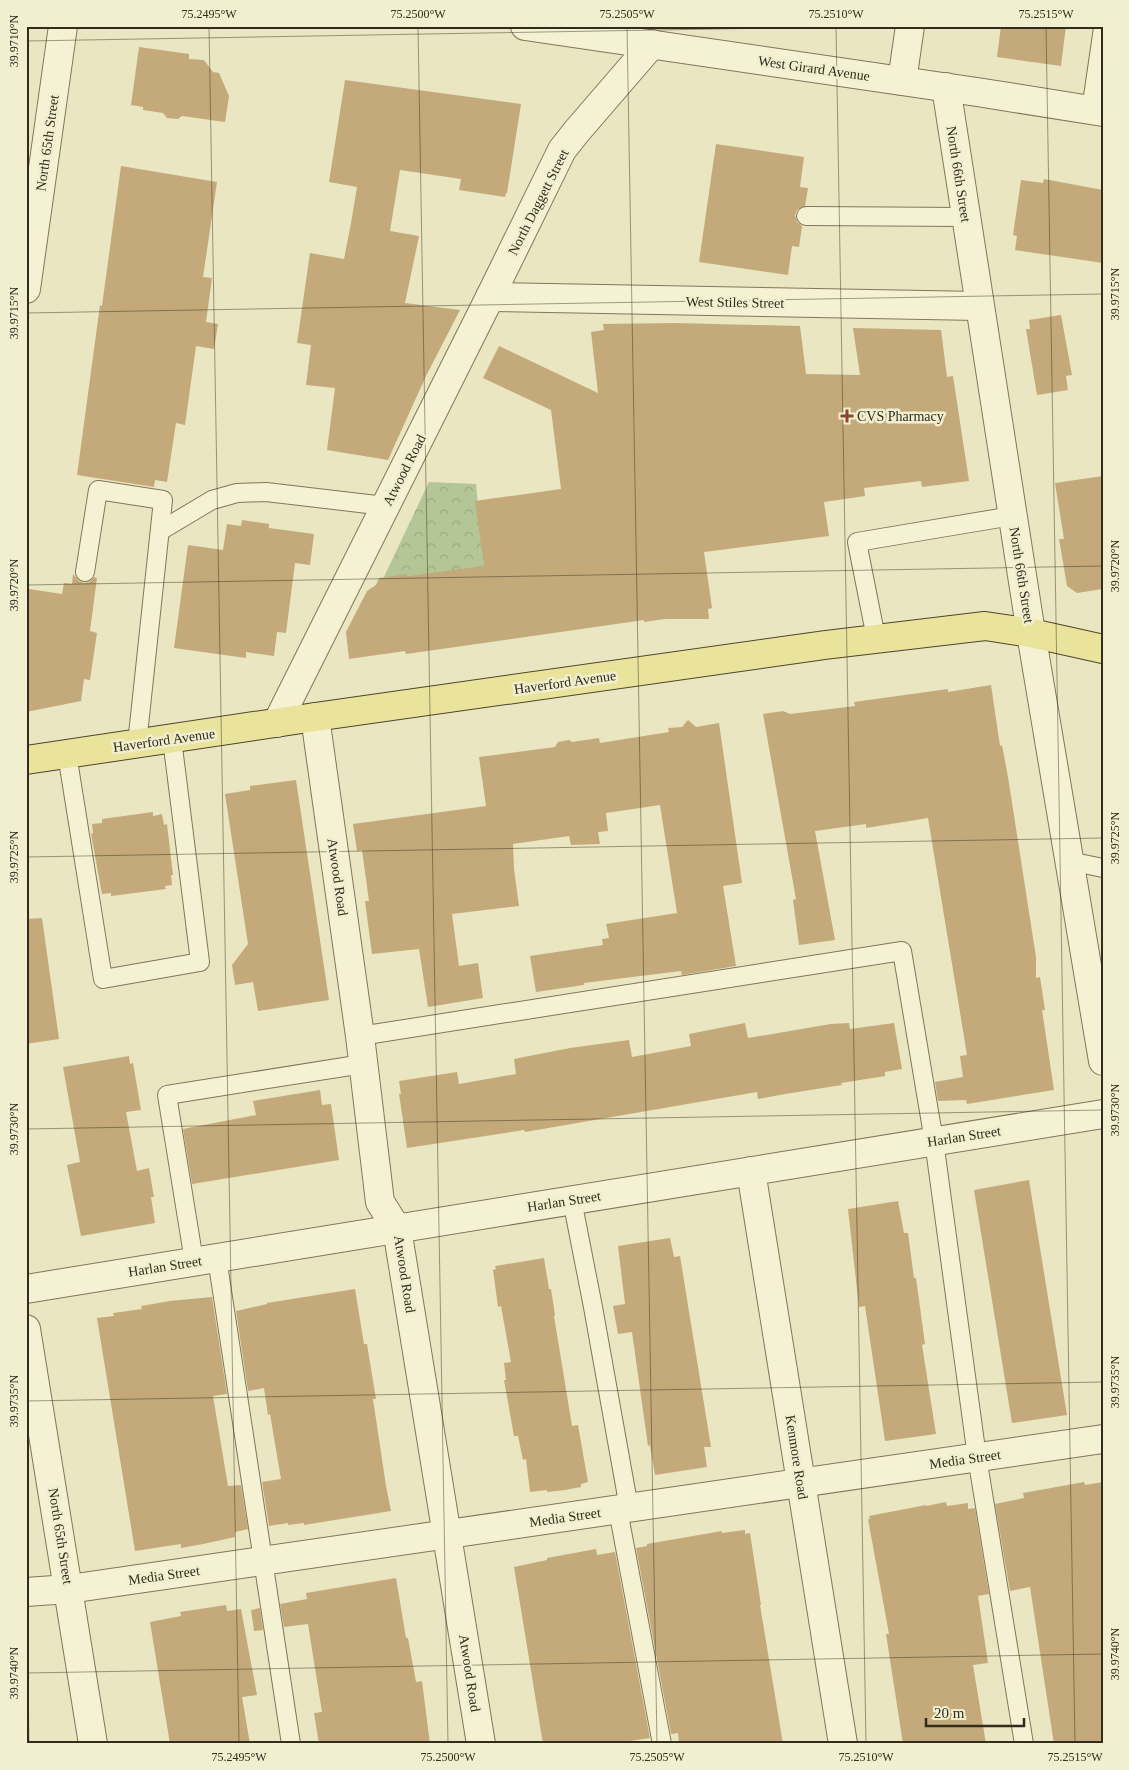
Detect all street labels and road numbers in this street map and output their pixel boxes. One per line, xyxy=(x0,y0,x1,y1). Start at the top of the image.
street label: West Girard Avenue xyxy=(757,53,871,84)
street label: North 65th Street xyxy=(33,94,62,192)
street label: North 66th Street xyxy=(943,125,974,223)
street label: North Daggett Street xyxy=(505,147,572,258)
street label: West Stiles Street xyxy=(686,294,784,311)
street label: Atwood Road xyxy=(380,432,429,508)
street label: North 66th Street xyxy=(1006,526,1037,624)
street label: Haverford Avenue xyxy=(513,668,617,697)
street label: Haverford Avenue xyxy=(112,726,216,755)
street label: Atwood Road xyxy=(325,837,350,917)
street label: Harlan Street xyxy=(926,1123,1002,1150)
street label: Harlan Street xyxy=(526,1188,602,1215)
street label: Atwood Road xyxy=(391,1234,418,1314)
street label: Harlan Street xyxy=(127,1253,203,1280)
street label: Kenmore Road xyxy=(782,1414,811,1500)
street label: Media Street xyxy=(928,1447,1002,1472)
street label: North 65th Street xyxy=(45,1487,76,1585)
street label: Media Street xyxy=(528,1505,602,1530)
street label: Media Street xyxy=(127,1563,201,1588)
street label: Atwood Road xyxy=(456,1633,483,1713)

